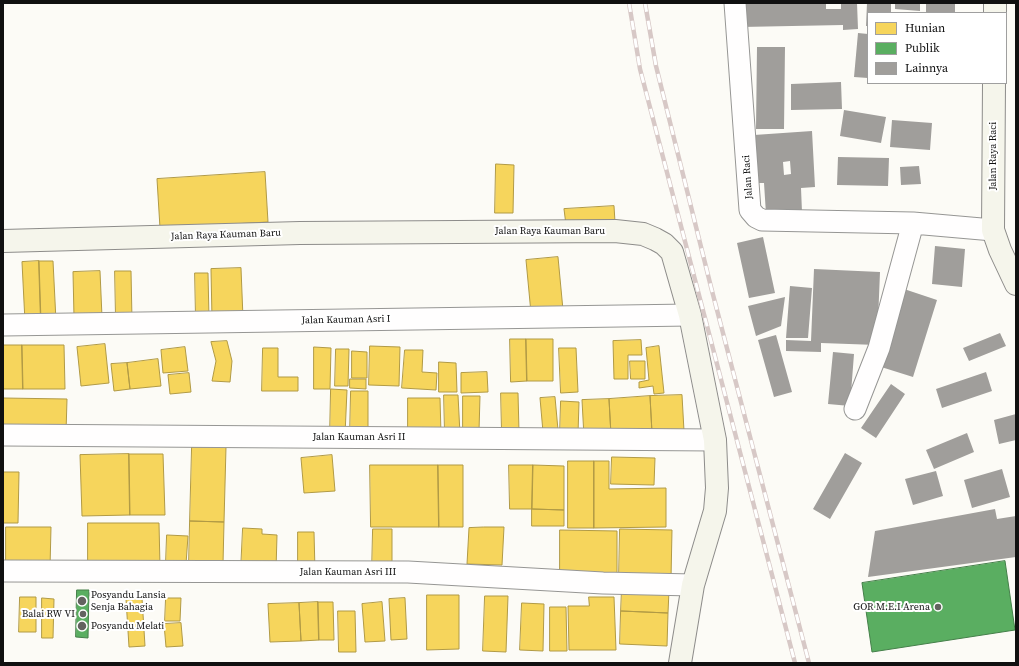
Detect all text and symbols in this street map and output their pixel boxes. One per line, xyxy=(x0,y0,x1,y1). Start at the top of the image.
legend xyxy=(867,12,1007,84)
text: Hunian xyxy=(905,20,945,36)
text: Publik xyxy=(905,40,940,56)
text: Lainnya xyxy=(905,60,948,76)
street label: Jalan Raya Raci xyxy=(987,122,999,190)
street label: Jalan Raci xyxy=(740,154,756,200)
street label: Jalan Raya Kauman Baru xyxy=(495,225,605,237)
street label: Jalan Raya Kauman Baru xyxy=(171,227,281,243)
street label: Jalan Kauman Asri I xyxy=(301,313,391,327)
street label: Jalan Kauman Asri II xyxy=(313,431,405,443)
street label: Jalan Kauman Asri III xyxy=(300,566,396,578)
place label: Posyandu Lansia Senja Bahagia xyxy=(91,589,166,612)
marker: Posyandu Lansia Senja Bahagia xyxy=(76,595,88,607)
place label: GOR M.E.I Arena xyxy=(853,601,930,613)
marker: GOR M.E.I Arena xyxy=(933,602,943,612)
place label: Balai RW VI xyxy=(22,608,75,620)
marker: Balai RW VI xyxy=(78,609,88,619)
marker: Posyandu Melati xyxy=(76,620,88,632)
place label: Posyandu Melati xyxy=(91,620,164,632)

